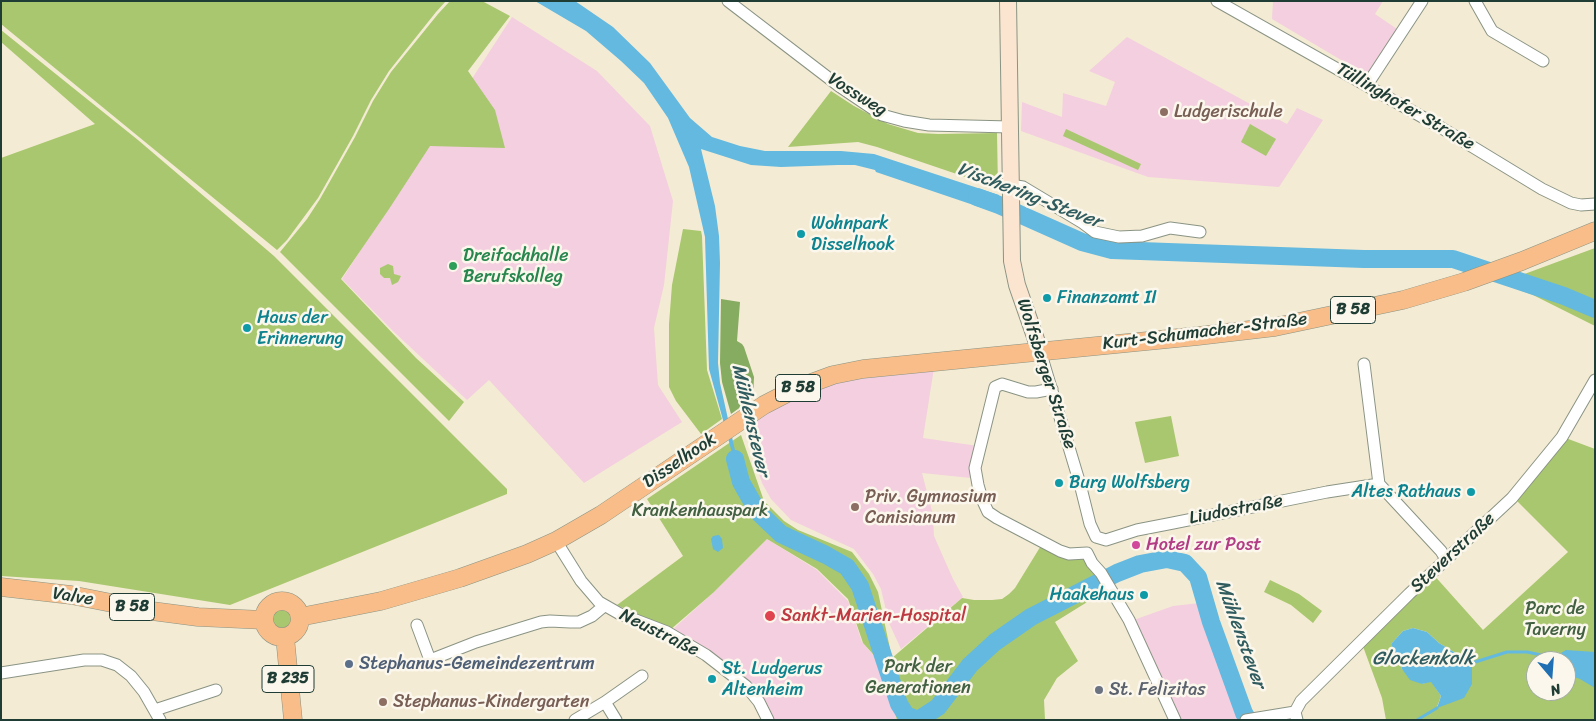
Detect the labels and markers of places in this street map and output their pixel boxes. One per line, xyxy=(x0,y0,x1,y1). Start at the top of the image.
place label: Ludgerischule xyxy=(1174,101,1283,123)
marker: Ludgerischule xyxy=(1158,106,1170,118)
place label: Wohnpark Disselhook xyxy=(811,213,895,255)
marker: Wohnpark Disselhook xyxy=(795,228,807,240)
place label: Dreifachhalle Berufskolleg xyxy=(463,245,569,288)
marker: Dreifachhalle Berufskolleg xyxy=(447,260,459,272)
place label: Finanzamt II xyxy=(1057,287,1157,309)
marker: Finanzamt II xyxy=(1041,292,1053,304)
place label: Haus der Erinnerung xyxy=(257,307,344,350)
marker: Haus der Erinnerung xyxy=(241,322,253,334)
place label: Burg Wolfsberg xyxy=(1069,472,1190,494)
marker: Burg Wolfsberg xyxy=(1053,477,1065,489)
place label: Altes Rathaus xyxy=(1352,481,1461,503)
place label: Priv. Gymnasium Canisianum xyxy=(865,486,997,528)
marker: Altes Rathaus xyxy=(1465,486,1477,498)
marker: Priv. Gymnasium Canisianum xyxy=(849,501,861,513)
place label: Hotel zur Post xyxy=(1146,534,1261,556)
marker: Hotel zur Post xyxy=(1130,539,1142,551)
place label: Haakehaus xyxy=(1049,584,1134,606)
marker: Haakehaus xyxy=(1138,589,1150,601)
place label: Sankt-Marien-Hospital xyxy=(781,605,966,627)
marker: Sankt-Marien-Hospital xyxy=(763,609,777,623)
place label: Stephanus-Gemeindezentrum xyxy=(359,653,595,675)
marker: Stephanus-Gemeindezentrum xyxy=(343,658,355,670)
place label: St. Ludgerus Altenheim xyxy=(722,658,822,701)
marker: St. Ludgerus Altenheim xyxy=(706,673,718,685)
place label: St. Felizitas xyxy=(1109,679,1206,701)
marker: St. Felizitas xyxy=(1093,684,1105,696)
place label: Stephanus-Kindergarten xyxy=(393,691,590,713)
marker: Stephanus-Kindergarten xyxy=(377,696,389,708)

